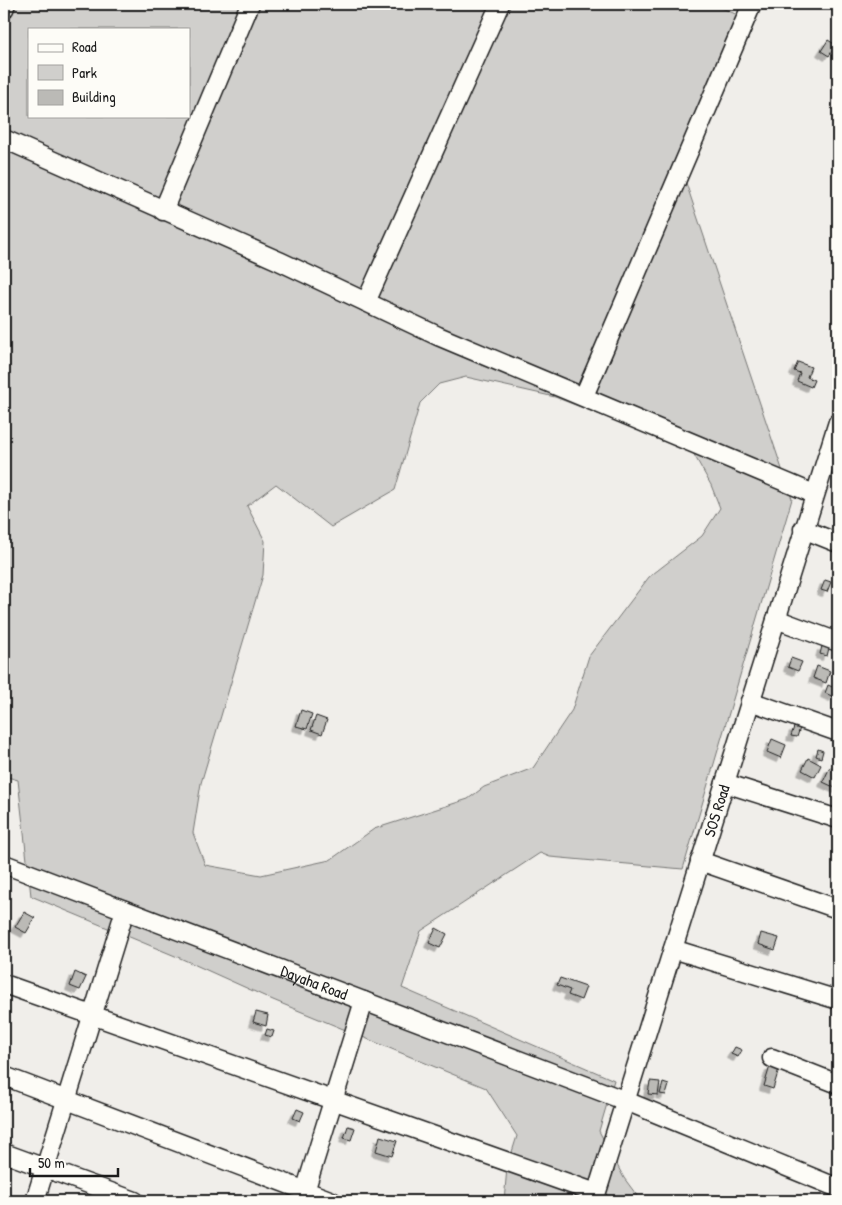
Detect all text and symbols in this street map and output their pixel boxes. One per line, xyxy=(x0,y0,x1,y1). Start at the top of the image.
legend xyxy=(28,28,190,118)
text: Road xyxy=(72,36,97,57)
text: Park xyxy=(72,62,97,83)
text: Building xyxy=(72,86,116,107)
street label: SOS Road xyxy=(698,782,735,840)
street label: Dayaha Road xyxy=(278,959,351,1005)
scale bar xyxy=(30,1145,118,1177)
text: 50 m xyxy=(38,1152,65,1173)

